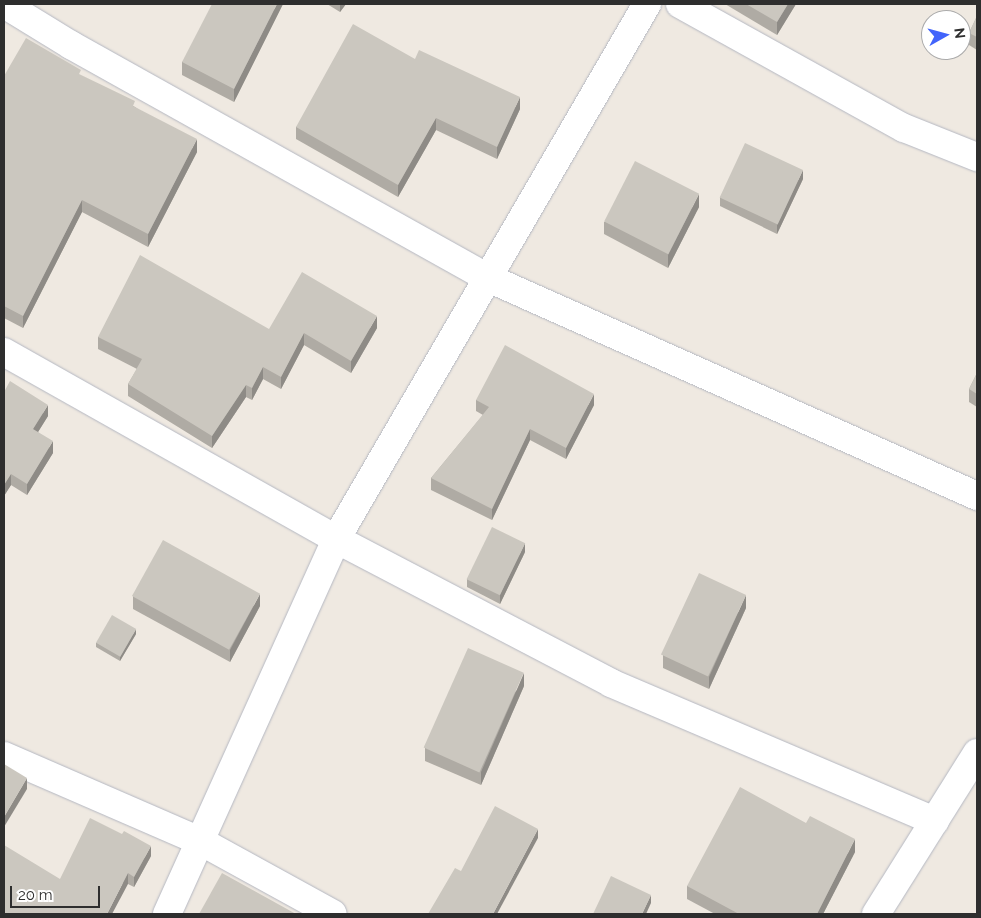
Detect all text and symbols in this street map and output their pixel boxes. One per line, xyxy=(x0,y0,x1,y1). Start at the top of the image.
north arrow xyxy=(921,10,971,60)
text: N xyxy=(951,27,968,40)
scale bar xyxy=(12,876,102,908)
text: 20 m xyxy=(18,886,53,904)

